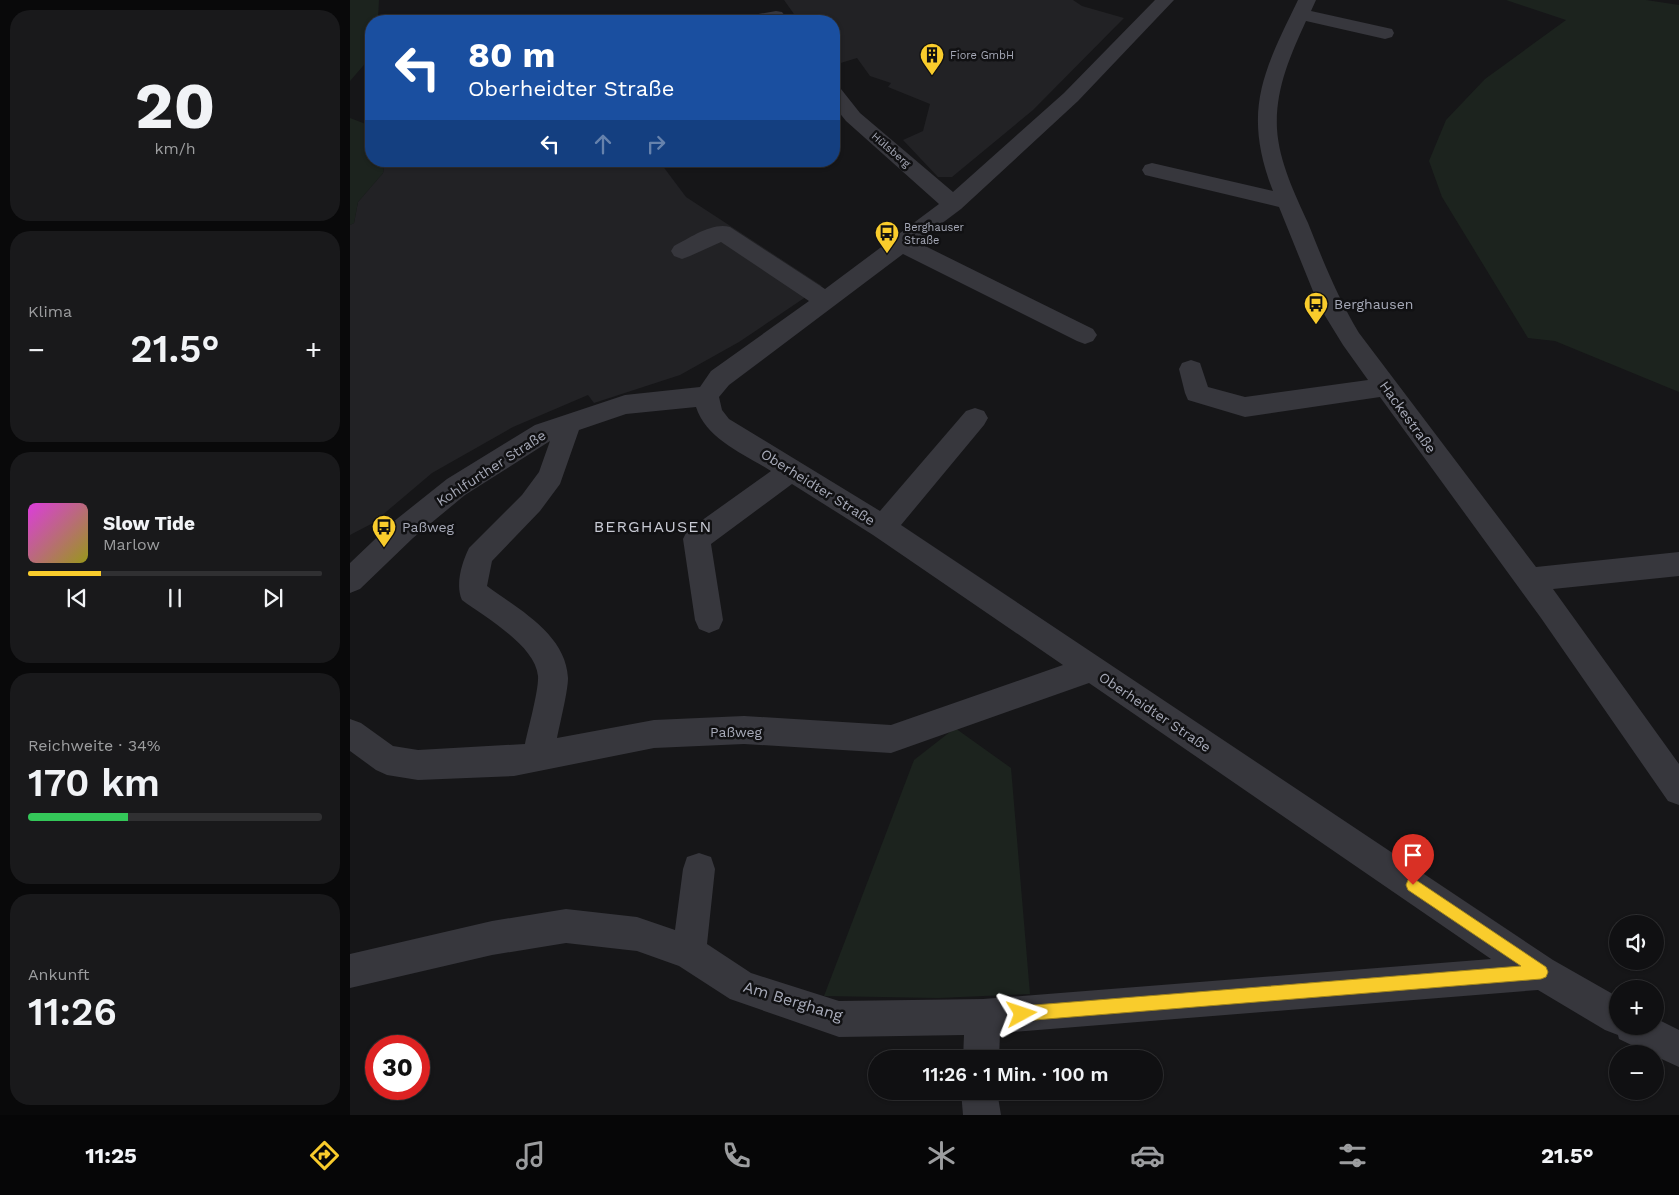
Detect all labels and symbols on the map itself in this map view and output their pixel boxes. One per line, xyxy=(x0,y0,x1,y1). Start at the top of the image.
building icon: Fiore GmbH xyxy=(919,42,945,76)
place label: Fiore GmbH xyxy=(950,49,1014,62)
street label: Hülsberg xyxy=(869,130,913,170)
bus stop icon: Berghauser Straße xyxy=(874,220,900,254)
place label: Berghauser Straße xyxy=(904,221,965,247)
bus stop icon: Berghausen xyxy=(1303,291,1329,325)
place label: Berghausen xyxy=(1334,296,1413,312)
street label: Hackestraße xyxy=(1377,378,1439,456)
street label: Kohlfurther Straße xyxy=(433,427,549,509)
street label: Oberheidter Straße xyxy=(758,445,878,529)
bus stop icon: Paßweg xyxy=(371,514,397,548)
district label: BERGHAUSEN xyxy=(594,517,712,536)
place label: Paßweg xyxy=(402,519,455,535)
street label: Oberheidter Straße xyxy=(1096,669,1214,755)
street label: Paßweg xyxy=(710,724,763,740)
pin xyxy=(1392,834,1434,885)
street label: Am Berghang xyxy=(741,977,845,1025)
position arrow xyxy=(995,987,1047,1039)
speed limit sign: 30 xyxy=(365,1035,430,1100)

